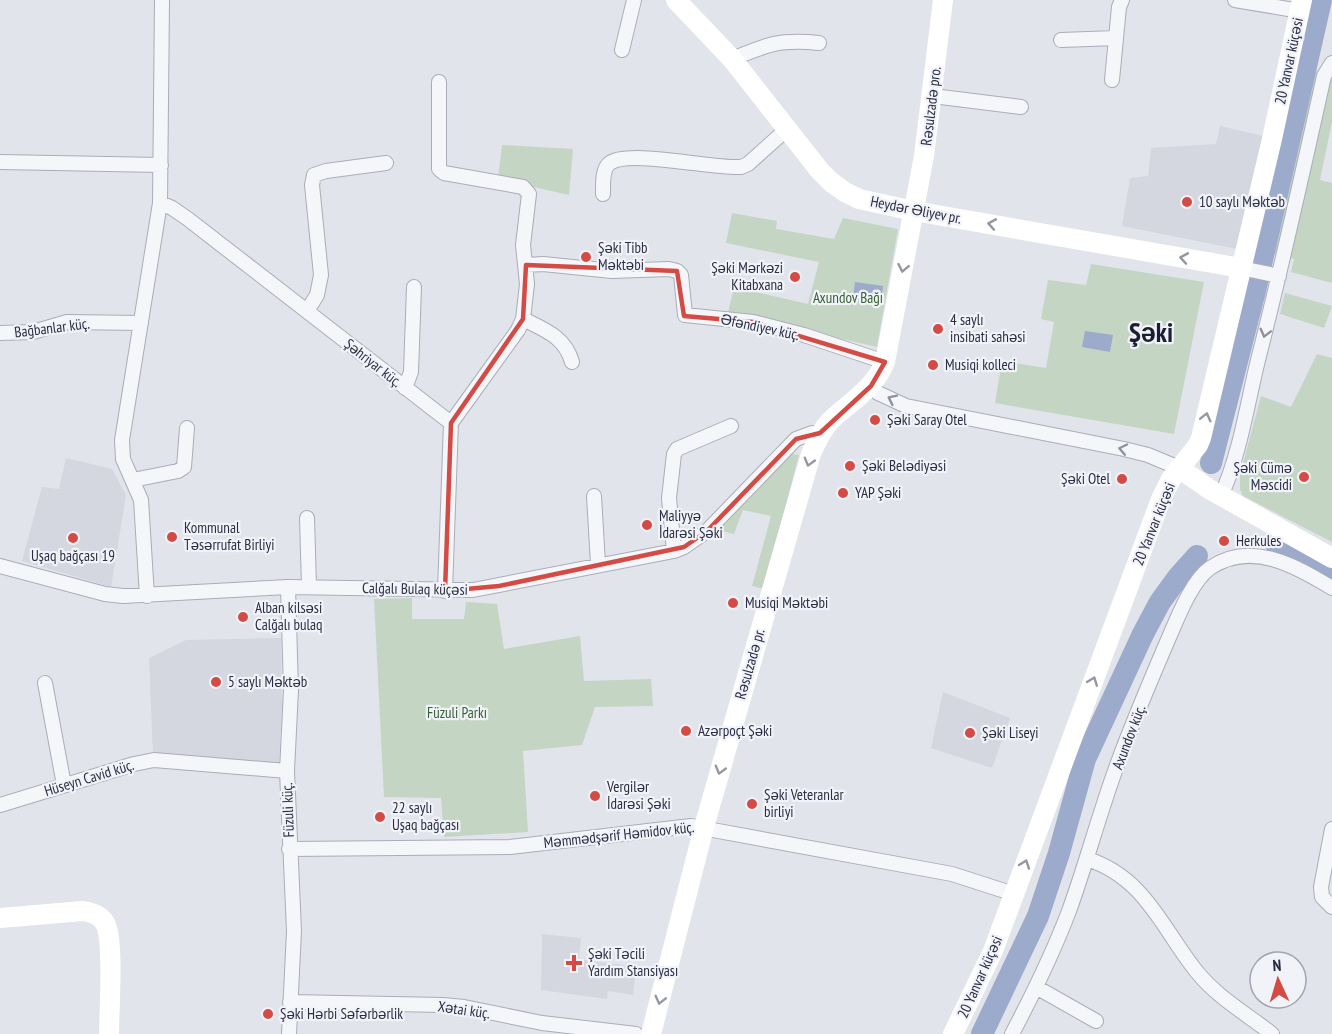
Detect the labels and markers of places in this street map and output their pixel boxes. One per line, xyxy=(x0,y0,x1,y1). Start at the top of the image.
place label: 10 saylı Məktəb xyxy=(1199,192,1285,211)
marker: 10 saylı Məktəb xyxy=(1180,195,1194,209)
place label: Şəki Tibb Məktəbi xyxy=(598,238,648,274)
marker: Şəki Tibb Məktəbi xyxy=(579,250,593,264)
place label: Şəki Mərkəzi Kitabxana xyxy=(711,258,783,294)
marker: Şəki Mərkəzi Kitabxana xyxy=(788,270,802,284)
place label: 4 saylı insibati sahəsi xyxy=(950,310,1026,346)
marker: 4 saylı insibati sahəsi xyxy=(931,322,945,336)
place label: Musiqi kolleci xyxy=(945,355,1016,374)
marker: Musiqi kolleci xyxy=(926,358,940,372)
place label: Şəki Saray Otel xyxy=(887,410,967,429)
marker: Şəki Saray Otel xyxy=(868,413,882,427)
place label: Şəki Belədiyəsi xyxy=(862,456,946,475)
place label: Şəki Cümə Məscidi xyxy=(1233,458,1292,494)
marker: Şəki Belədiyəsi xyxy=(843,459,857,473)
place label: Şəki Otel xyxy=(1061,469,1110,488)
marker: Şəki Cümə Məscidi xyxy=(1297,470,1311,484)
marker: Şəki Otel xyxy=(1115,472,1129,486)
place label: YAP Şəki xyxy=(855,483,901,502)
marker: YAP Şəki xyxy=(836,486,850,500)
place label: Maliyyə İdarəsi Şəki xyxy=(659,506,723,542)
place label: Kommunal Təsərrufat Birliyi xyxy=(184,518,274,554)
marker: Maliyyə İdarəsi Şəki xyxy=(640,518,654,532)
marker: Kommunal Təsərrufat Birliyi xyxy=(165,530,179,544)
marker: Uşaq bağçası 19 xyxy=(66,531,80,545)
place label: Herkules xyxy=(1236,531,1281,550)
marker: Herkules xyxy=(1217,534,1231,548)
place label: Uşaq bağçası 19 xyxy=(31,546,115,565)
place label: Musiqi Məktəbi xyxy=(745,593,828,612)
marker: Musiqi Məktəbi xyxy=(726,596,740,610)
place label: Alban kilsəsi Calğalı bulaq xyxy=(255,598,323,634)
marker: Alban kilsəsi Calğalı bulaq xyxy=(236,610,250,624)
place label: 5 saylı Məktəb xyxy=(228,672,307,691)
marker: 5 saylı Məktəb xyxy=(209,675,223,689)
place label: Azərpoçt Şəki xyxy=(698,721,772,740)
place label: Şəki Liseyi xyxy=(982,723,1038,742)
marker: Azərpoçt Şəki xyxy=(679,724,693,738)
marker: Şəki Liseyi xyxy=(963,726,977,740)
place label: Vergilər İdarəsi Şəki xyxy=(606,777,671,813)
place label: Şəki Veteranlar birliyi xyxy=(764,785,844,821)
marker: Vergilər İdarəsi Şəki xyxy=(588,789,602,803)
marker: Şəki Veteranlar birliyi xyxy=(745,797,759,811)
place label: 22 saylı Uşaq bağçası xyxy=(392,798,459,834)
marker: 22 saylı Uşaq bağçası xyxy=(373,810,387,824)
place label: Şəki Təcili Yardım Stansiyası xyxy=(588,944,678,980)
marker: Şəki Təcili Yardım Stansiyası xyxy=(565,954,583,972)
place label: Şəki Hərbi Səfərbərlik xyxy=(280,1004,403,1023)
marker: Şəki Hərbi Səfərbərlik xyxy=(261,1007,275,1021)

